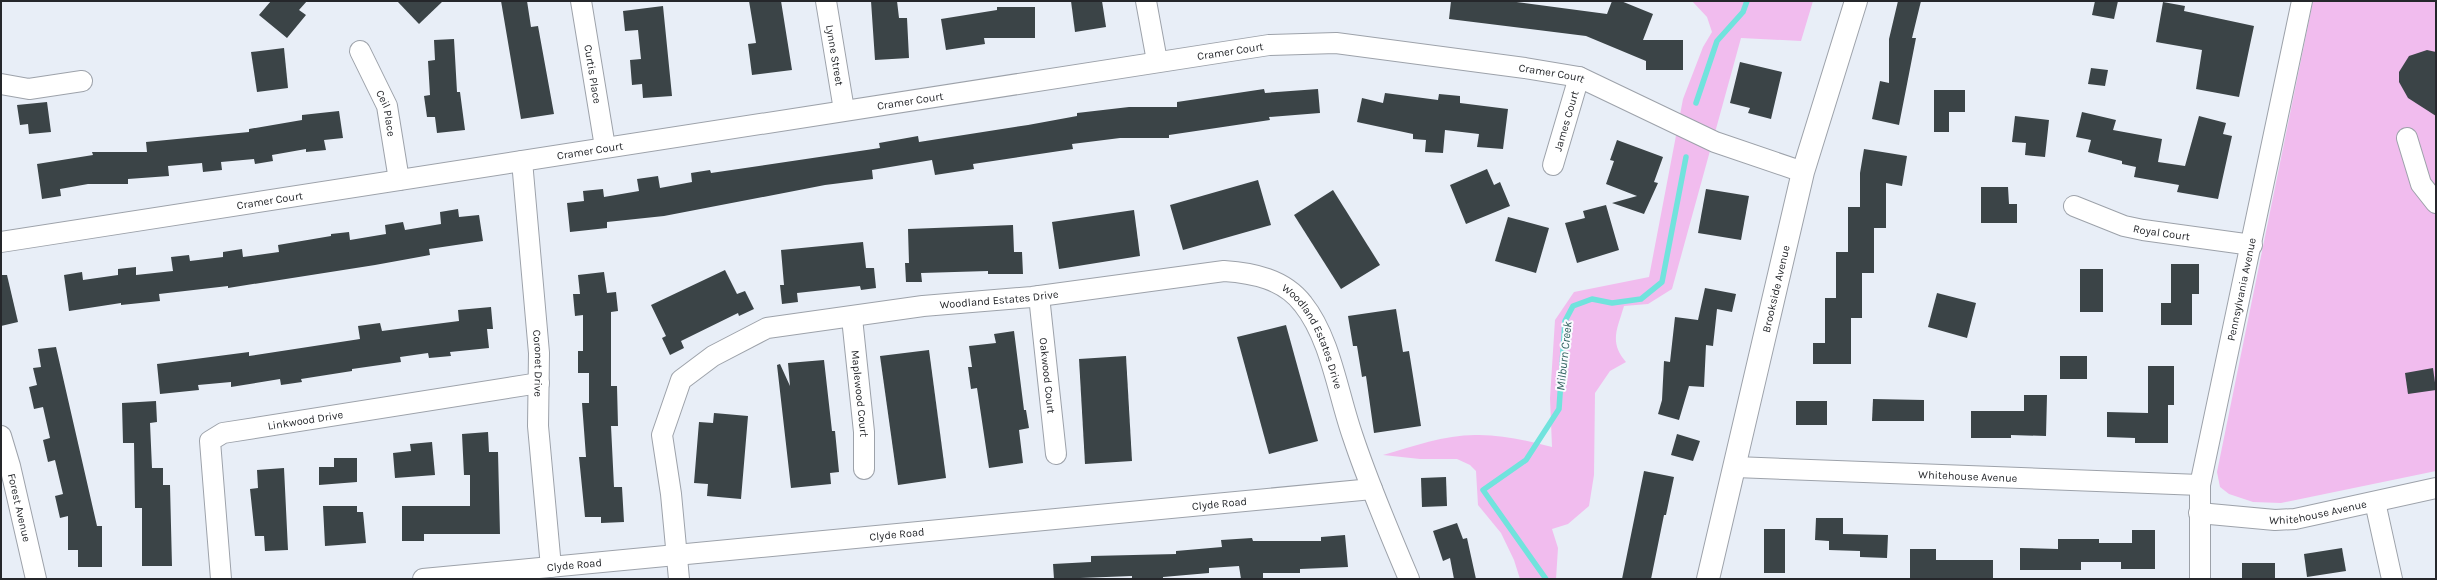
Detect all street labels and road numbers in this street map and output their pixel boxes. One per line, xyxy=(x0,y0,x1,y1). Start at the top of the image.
street label: Lynne Street xyxy=(824,24,846,87)
street label: Cramer Court xyxy=(1196,39,1264,63)
street label: Curtis Place xyxy=(582,43,604,105)
street label: Cramer Court xyxy=(1518,61,1587,85)
street label: Ceil Place xyxy=(374,88,398,138)
street label: Cramer Court xyxy=(876,89,944,112)
street label: James Court xyxy=(1551,89,1581,153)
street label: Cramer Court xyxy=(556,139,624,162)
street label: Cramer Court xyxy=(236,189,304,212)
street label: Royal Court xyxy=(2132,222,2191,243)
street label: Pennsylvania Avenue xyxy=(2224,236,2259,342)
street label: Brookside Avenue xyxy=(1759,244,1792,334)
street label: Woodland Estates Drive xyxy=(1280,281,1345,391)
street label: Woodland Estates Drive xyxy=(939,287,1060,311)
street label: Coronet Drive xyxy=(530,329,546,397)
street label: Oakwood Court xyxy=(1037,337,1058,414)
street label: Maplewood Court xyxy=(849,349,871,437)
street label: Linkwood Drive xyxy=(267,408,344,432)
street label: Whitehouse Avenue xyxy=(1918,468,2018,484)
street label: Forest Avenue xyxy=(5,472,34,543)
street label: Clyde Road xyxy=(1191,494,1247,513)
street label: Whitehouse Avenue xyxy=(2269,497,2368,527)
street label: Clyde Road xyxy=(869,525,925,543)
street label: Clyde Road xyxy=(546,556,602,574)

